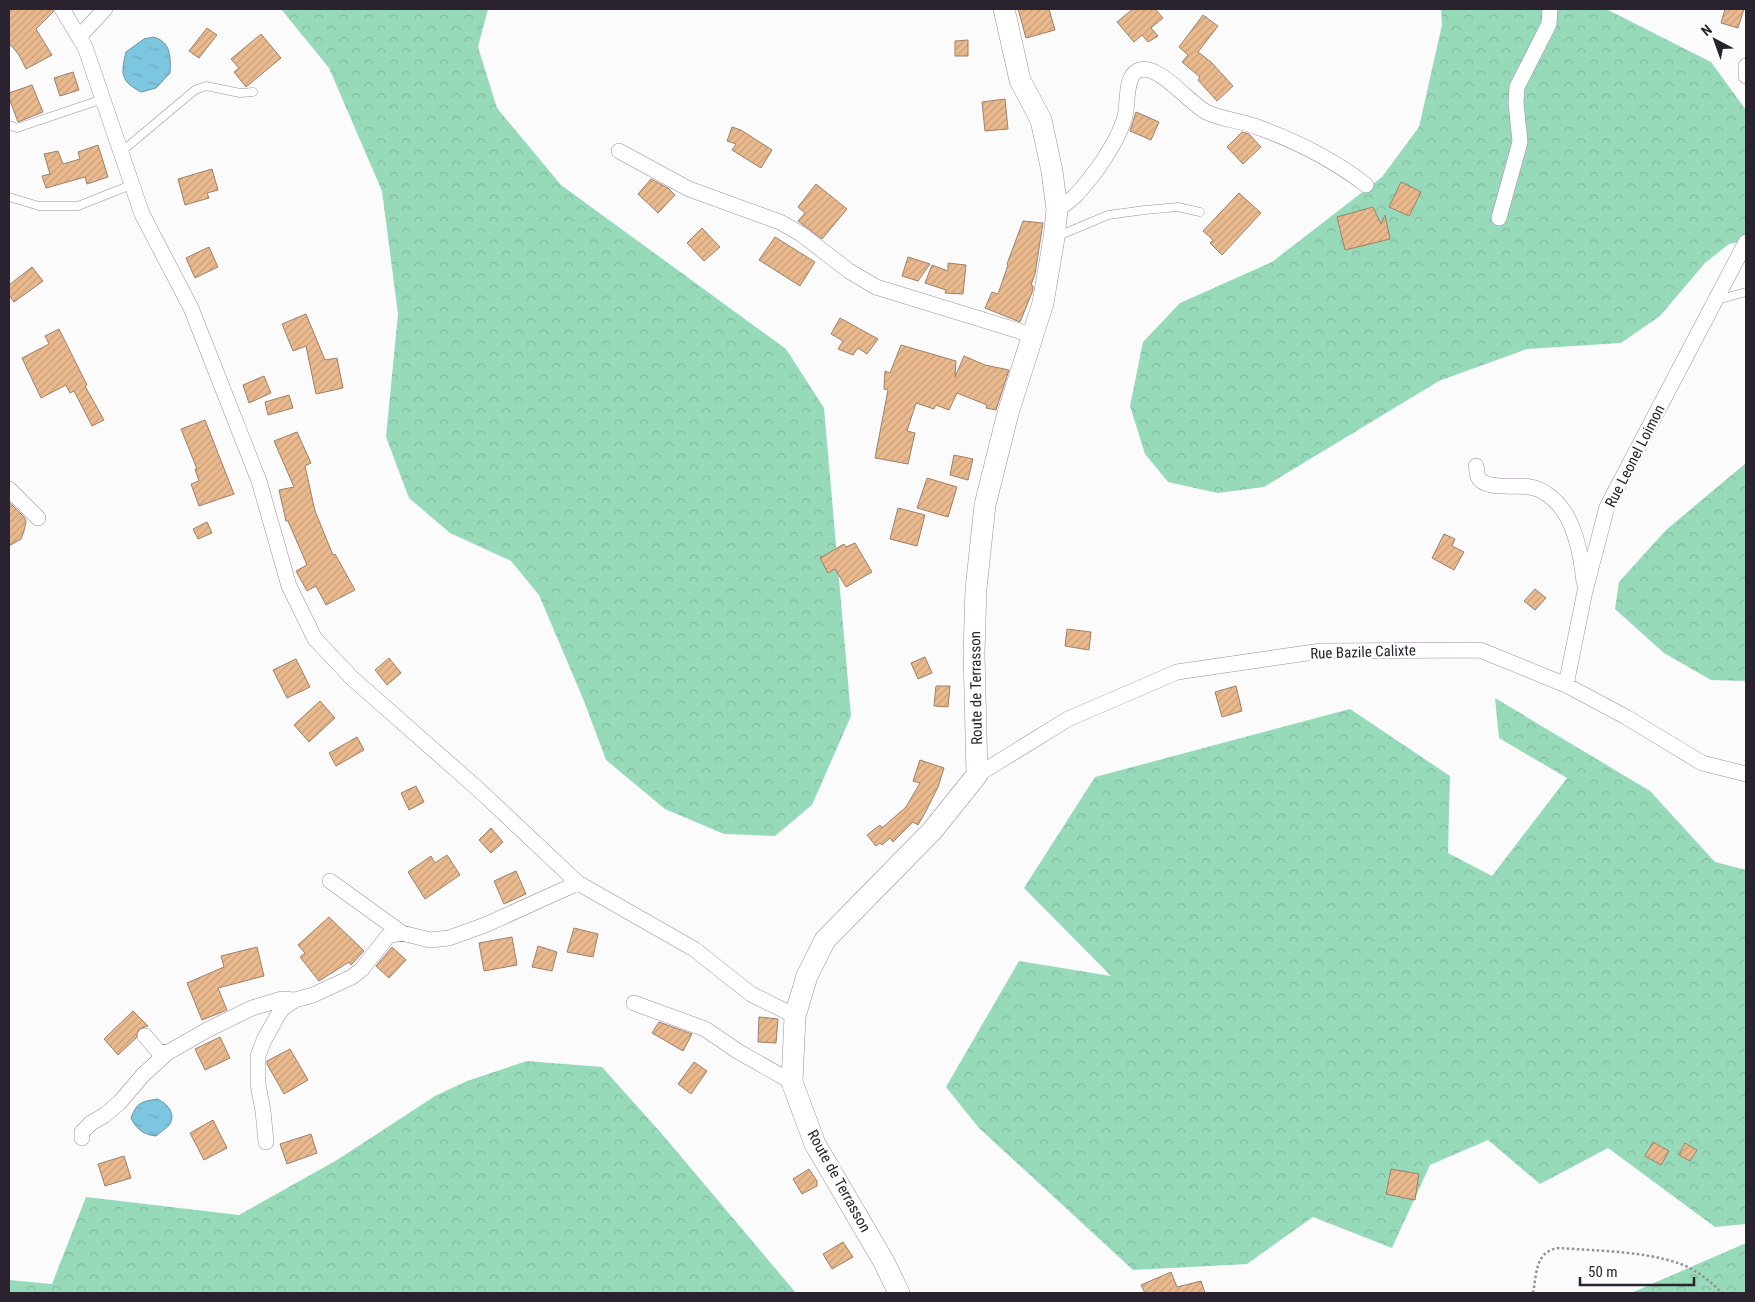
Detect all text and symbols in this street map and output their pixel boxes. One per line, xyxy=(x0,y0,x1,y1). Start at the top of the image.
north arrow xyxy=(1690,15,1740,65)
text: N xyxy=(1698,21,1715,39)
street label: Rue Leonel Loimon xyxy=(1601,402,1669,510)
street label: Route de Terrasson xyxy=(966,631,986,745)
street label: Rue Bazile Calixte xyxy=(1310,641,1416,663)
street label: Route de Terrasson xyxy=(804,1127,874,1235)
scale bar xyxy=(1580,1254,1694,1286)
text: 50 m xyxy=(1588,1263,1618,1281)

